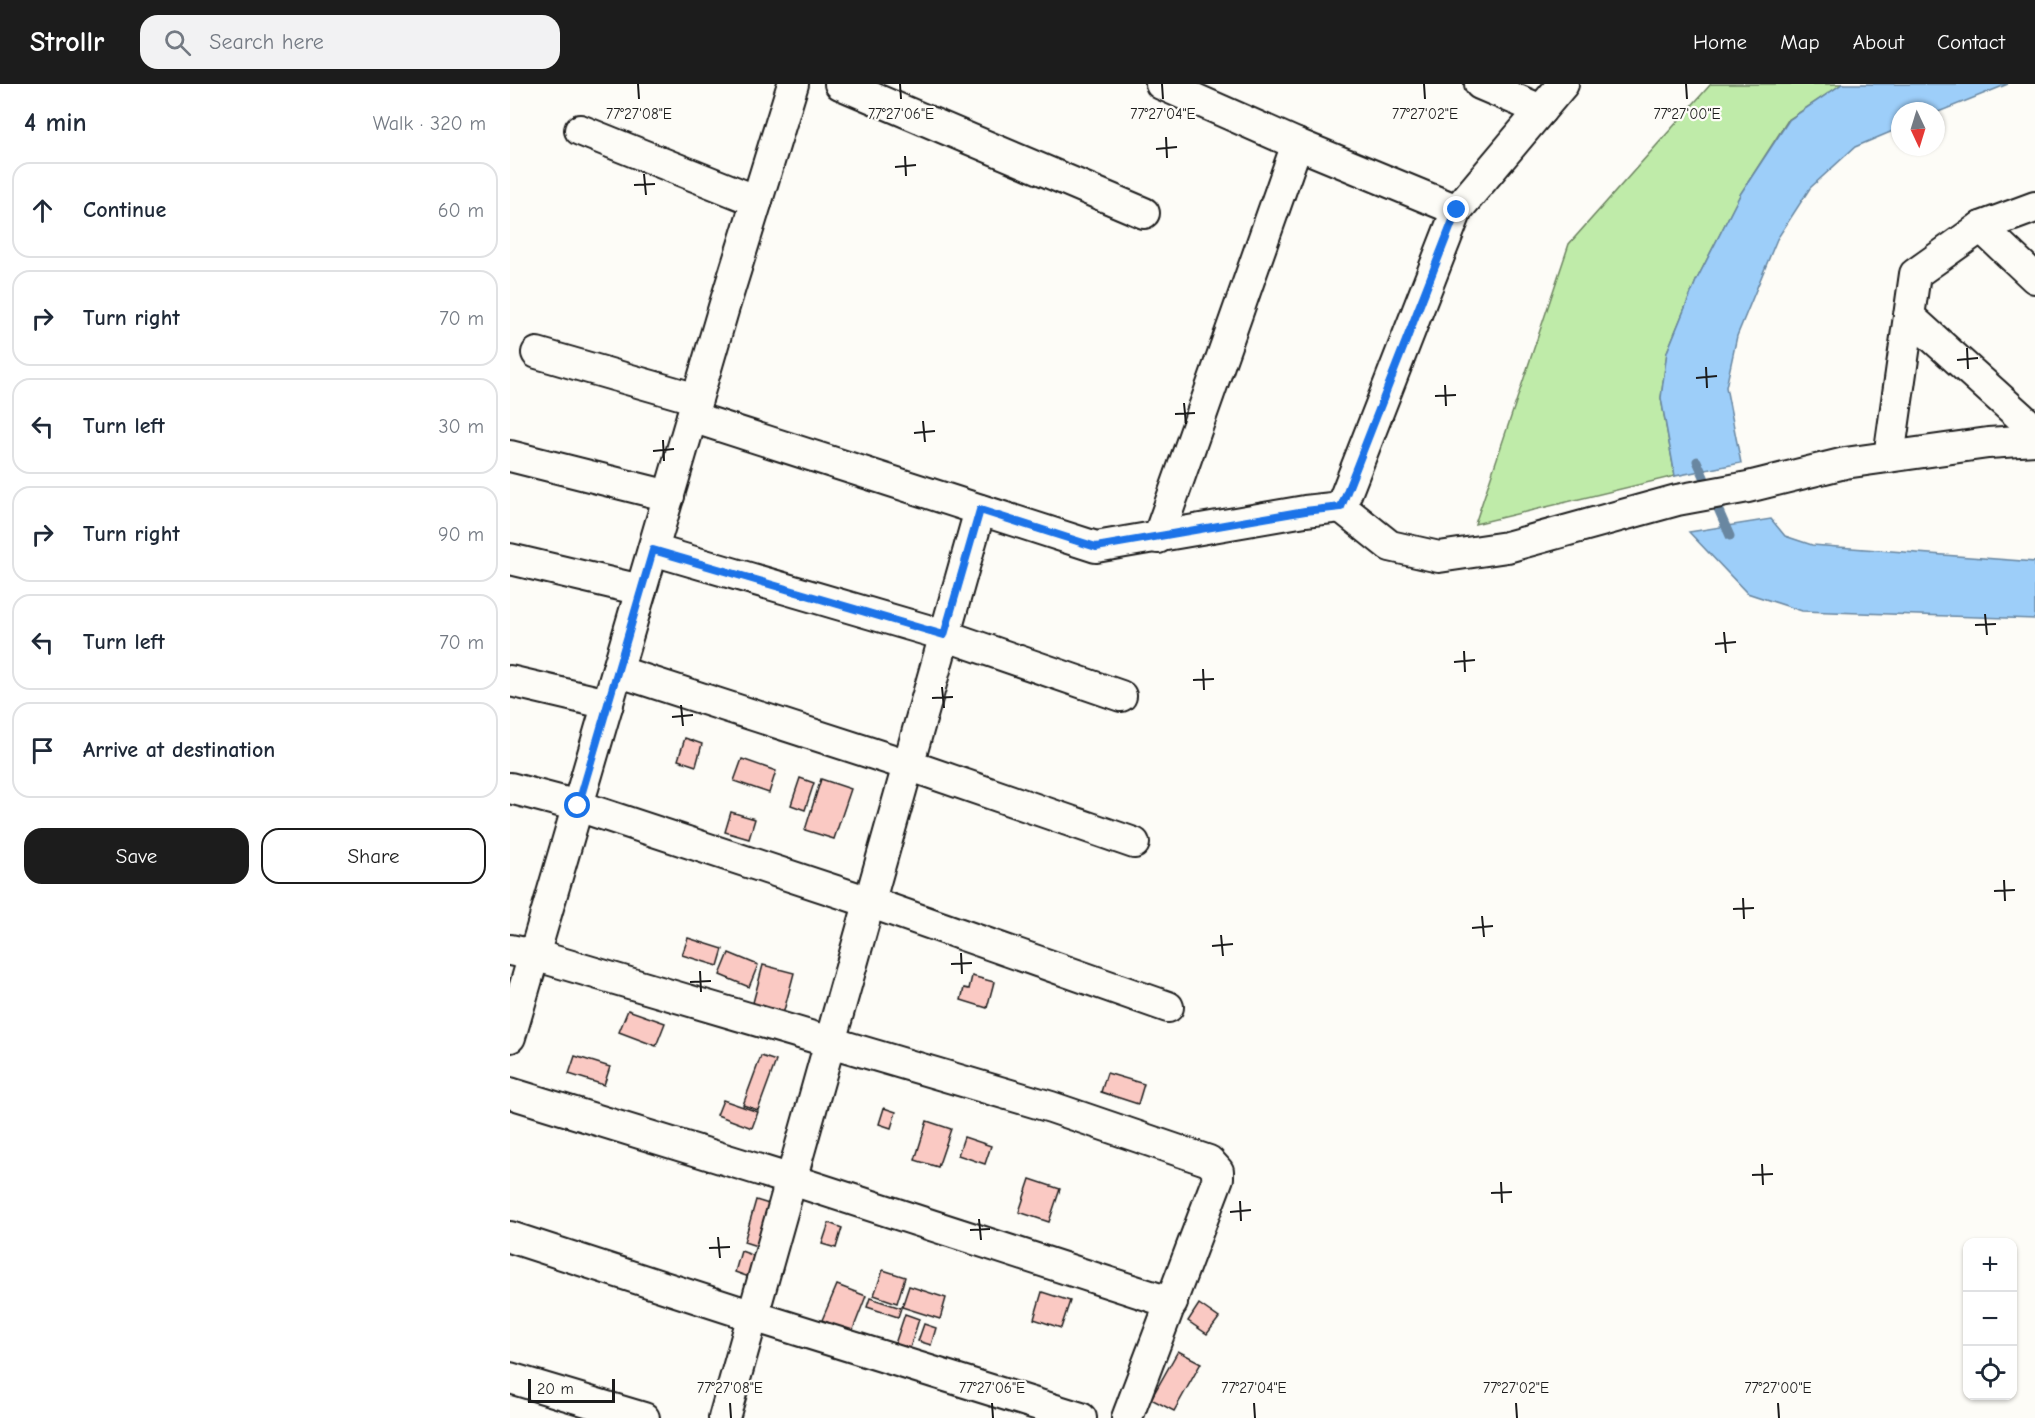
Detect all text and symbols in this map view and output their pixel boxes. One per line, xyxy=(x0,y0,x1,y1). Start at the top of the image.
search box xyxy=(140,15,560,69)
text: Strollr xyxy=(30,26,104,58)
icon: search xyxy=(161,26,194,59)
text: Search here xyxy=(209,29,324,55)
text: Home xyxy=(1693,30,1747,54)
text: Map xyxy=(1780,30,1820,54)
text: About xyxy=(1853,30,1904,54)
text: Contact xyxy=(1937,30,2005,54)
north arrow xyxy=(1891,102,1945,156)
text: 77°27'08"E xyxy=(606,105,672,123)
text: 77°27'06"E xyxy=(868,105,934,123)
text: 77°27'04"E xyxy=(1130,105,1196,123)
text: 77°27'02"E xyxy=(1392,105,1458,123)
text: 77°27'00"E xyxy=(1653,105,1721,123)
text: 4 min xyxy=(24,108,87,138)
text: Walk · 320 m xyxy=(373,112,486,135)
icon: ahead xyxy=(26,194,59,227)
route end xyxy=(1443,196,1469,222)
text: Continue xyxy=(83,197,166,223)
text: 60 m xyxy=(438,199,484,222)
icon: right xyxy=(26,302,59,335)
text: Turn right xyxy=(83,305,180,331)
text: 70 m xyxy=(439,307,484,330)
icon: left xyxy=(26,410,59,443)
text: Turn left xyxy=(83,413,165,439)
text: 30 m xyxy=(438,415,484,438)
icon: right xyxy=(26,518,59,551)
text: Turn right xyxy=(83,521,180,547)
text: 90 m xyxy=(438,523,484,546)
icon: left xyxy=(26,626,59,659)
text: Turn left xyxy=(83,629,165,655)
text: 70 m xyxy=(439,631,484,654)
icon: arrive xyxy=(26,734,59,767)
text: Arrive at destination xyxy=(83,737,275,763)
route start xyxy=(564,792,590,818)
button: Save xyxy=(24,828,249,884)
button: Share xyxy=(261,828,486,884)
map controls xyxy=(1963,1238,2017,1400)
button: + xyxy=(1963,1238,2017,1292)
button: − xyxy=(1963,1292,2017,1346)
button: locate xyxy=(1963,1346,2017,1400)
scale bar xyxy=(528,1376,615,1404)
text: 77°27'08"E xyxy=(697,1379,763,1397)
text: 77°27'06"E xyxy=(959,1379,1025,1397)
text: 77°27'04"E xyxy=(1221,1379,1287,1397)
text: 77°27'02"E xyxy=(1483,1379,1549,1397)
text: 77°27'00"E xyxy=(1744,1379,1812,1397)
text: 20 m xyxy=(537,1380,574,1398)

